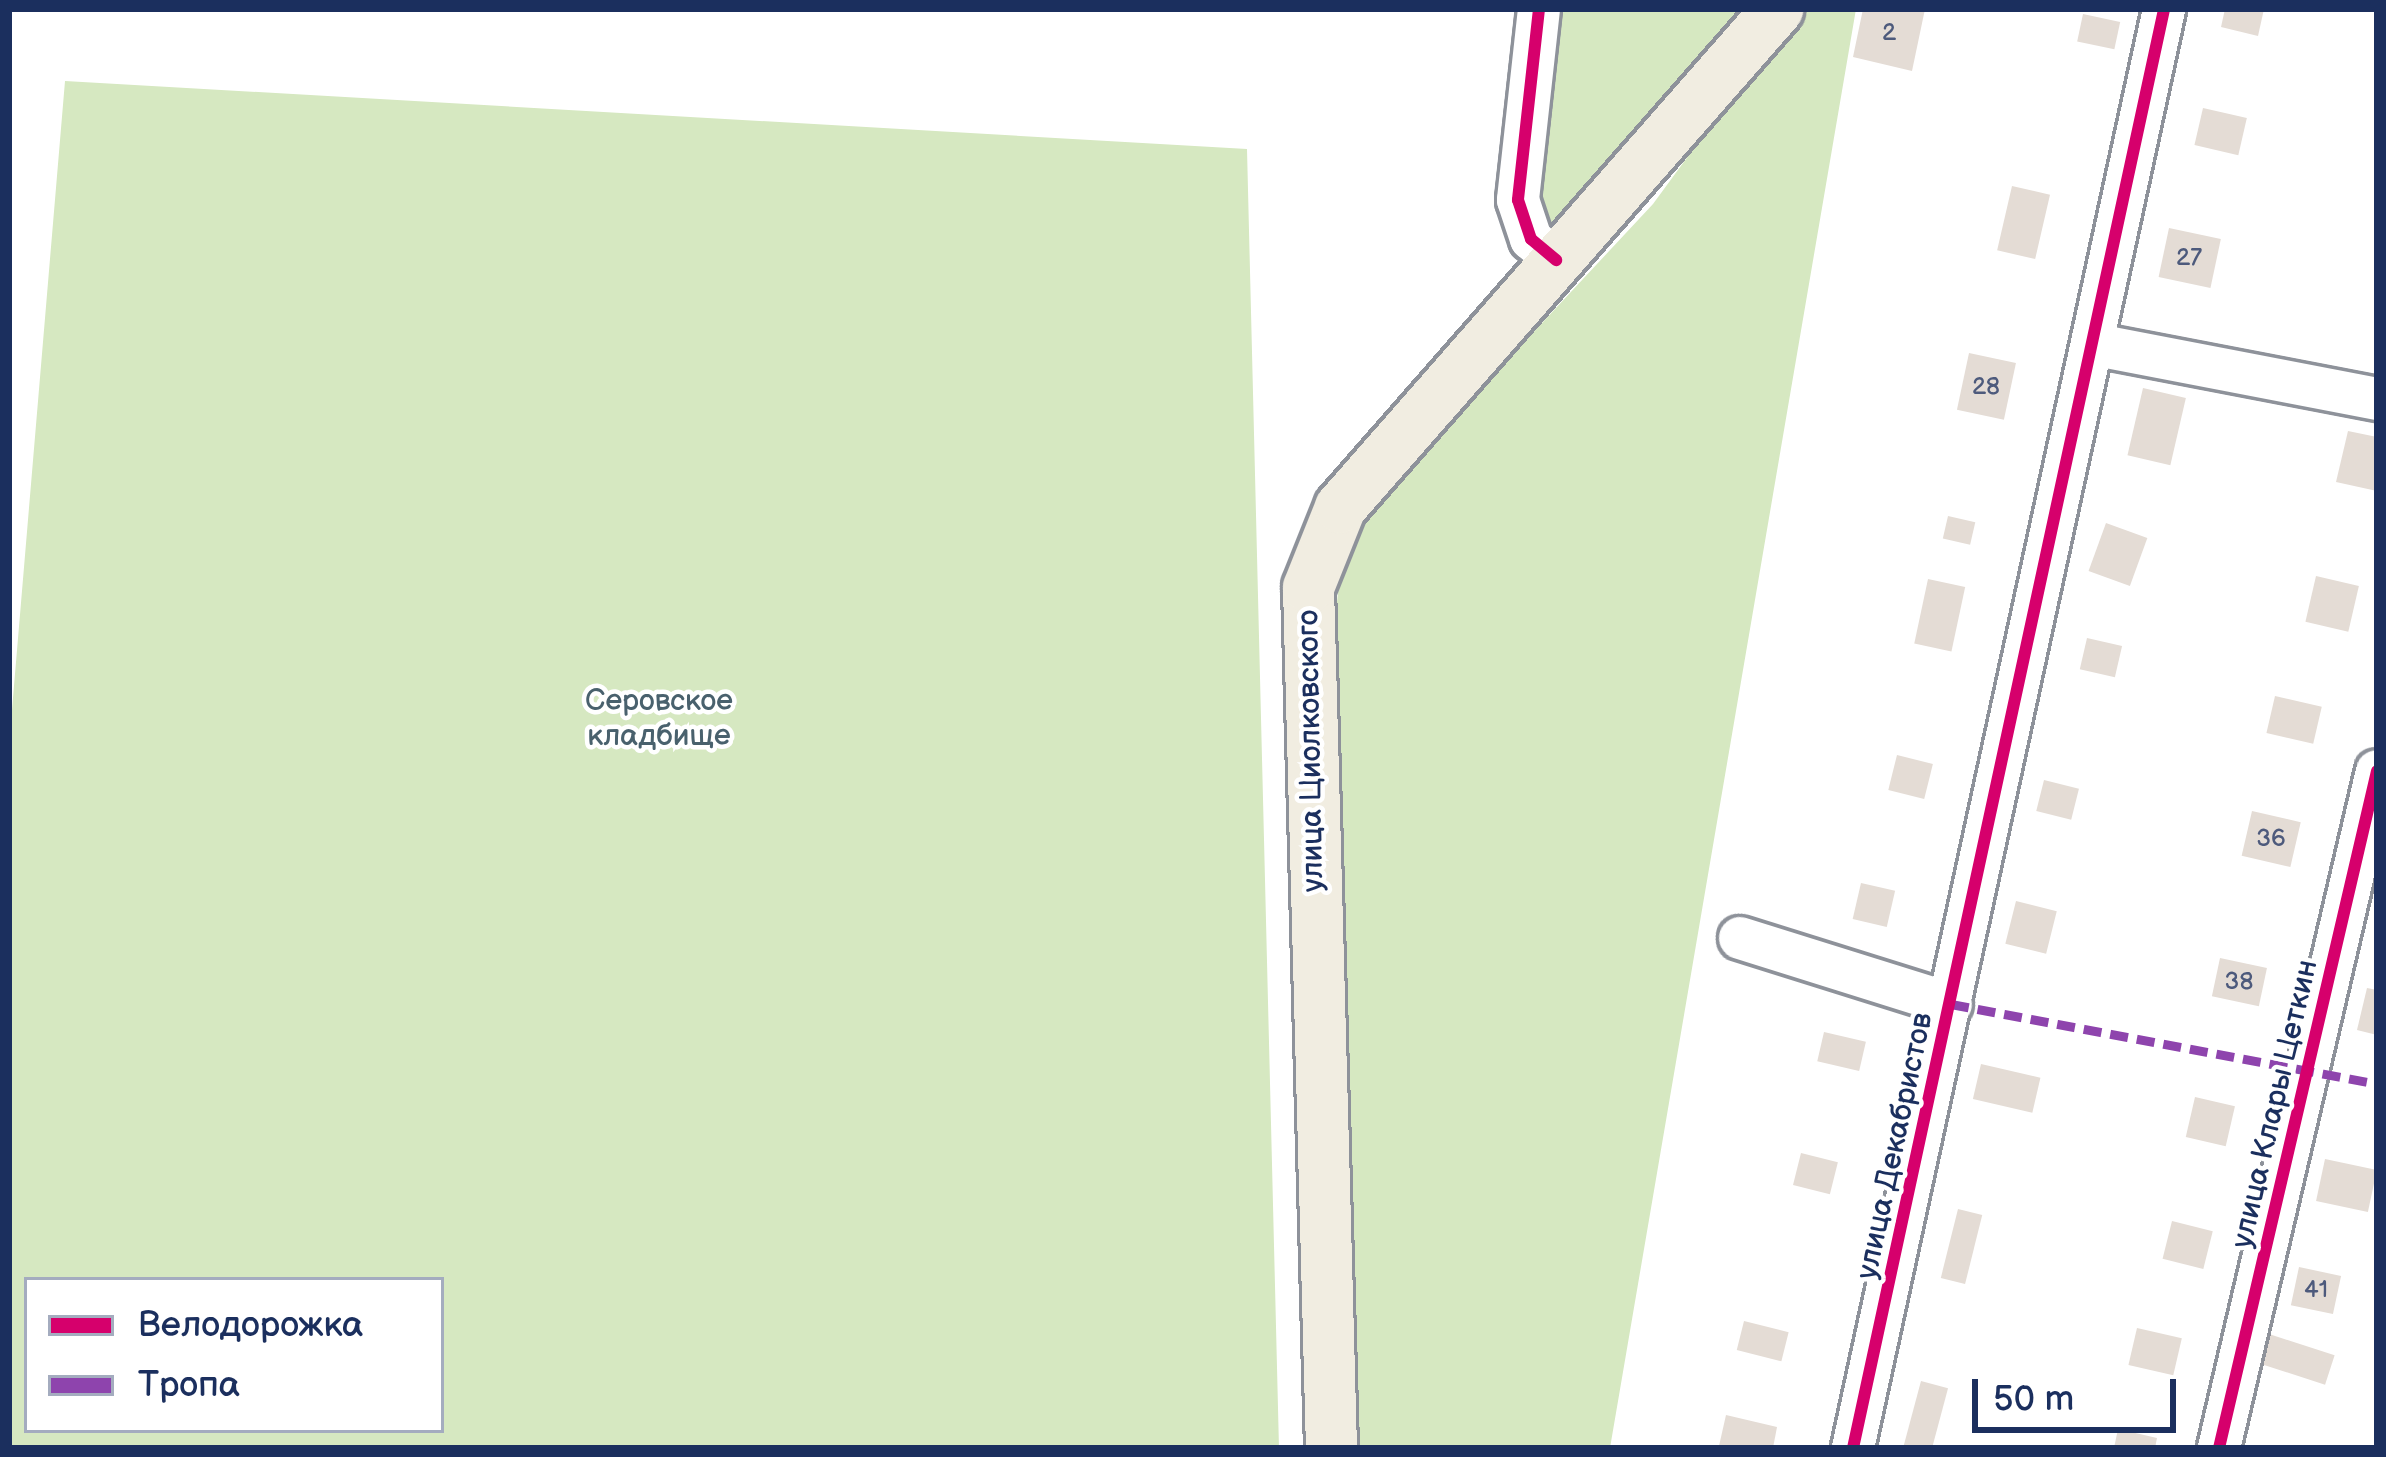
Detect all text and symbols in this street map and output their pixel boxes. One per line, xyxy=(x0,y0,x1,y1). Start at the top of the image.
house number: 2 xyxy=(1882,19,1896,47)
house number: 27 xyxy=(2176,244,2202,272)
house number: 28 xyxy=(1972,373,2000,401)
street label: улица Циолковского xyxy=(1291,609,1331,893)
park label: Серовское кладбище xyxy=(585,683,733,754)
house number: 36 xyxy=(2256,825,2286,853)
street label: улица Клары Цеткин xyxy=(2224,956,2326,1252)
house number: 38 xyxy=(2225,968,2253,996)
street label: улица Декабристов xyxy=(1849,1009,1941,1283)
house number: 41 xyxy=(2304,1276,2328,1304)
legend xyxy=(24,1277,444,1433)
text: Велодорожка xyxy=(138,1304,363,1347)
scale bar xyxy=(1978,1355,2182,1429)
text: Тропа xyxy=(138,1364,240,1407)
text: 50 m xyxy=(1993,1378,2074,1421)

